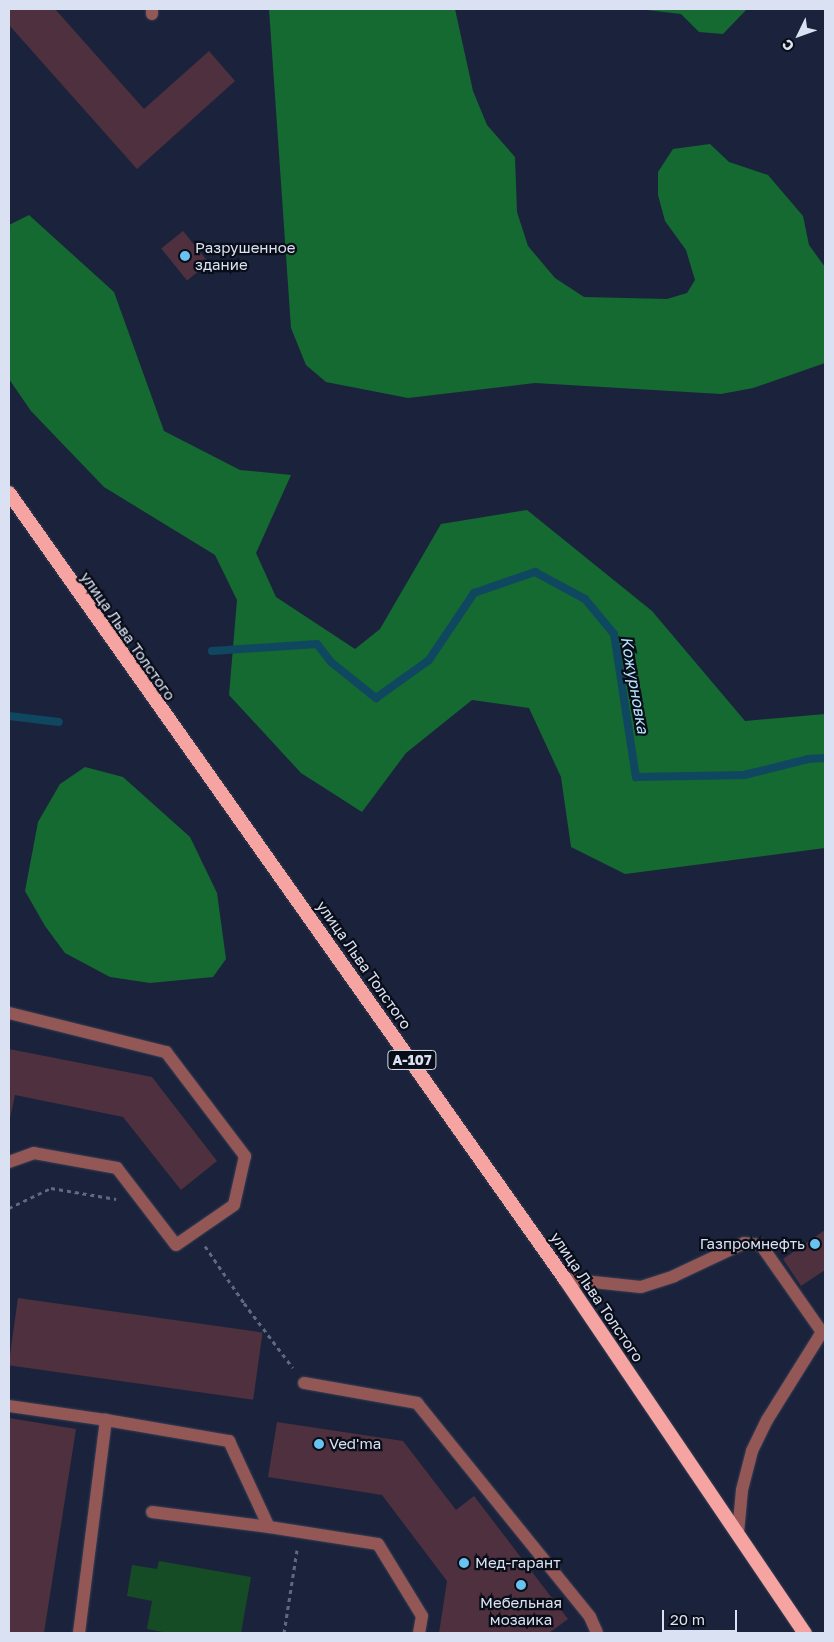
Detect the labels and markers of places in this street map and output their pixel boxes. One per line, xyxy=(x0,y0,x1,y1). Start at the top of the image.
place label: Разрушенное здание xyxy=(195,238,295,273)
marker: Разрушенное здание xyxy=(179,250,191,262)
place label: Газпромнефть xyxy=(700,1235,805,1253)
marker: Газпромнефть xyxy=(809,1238,821,1250)
place label: Ved'ma xyxy=(329,1435,381,1453)
marker: Ved'ma xyxy=(313,1438,325,1450)
place label: Мед-гарант xyxy=(475,1554,560,1572)
marker: Мед-гарант xyxy=(457,1556,471,1570)
marker: Мебельная мозаика xyxy=(515,1579,527,1591)
place label: Мебельная мозаика xyxy=(480,1593,562,1628)

